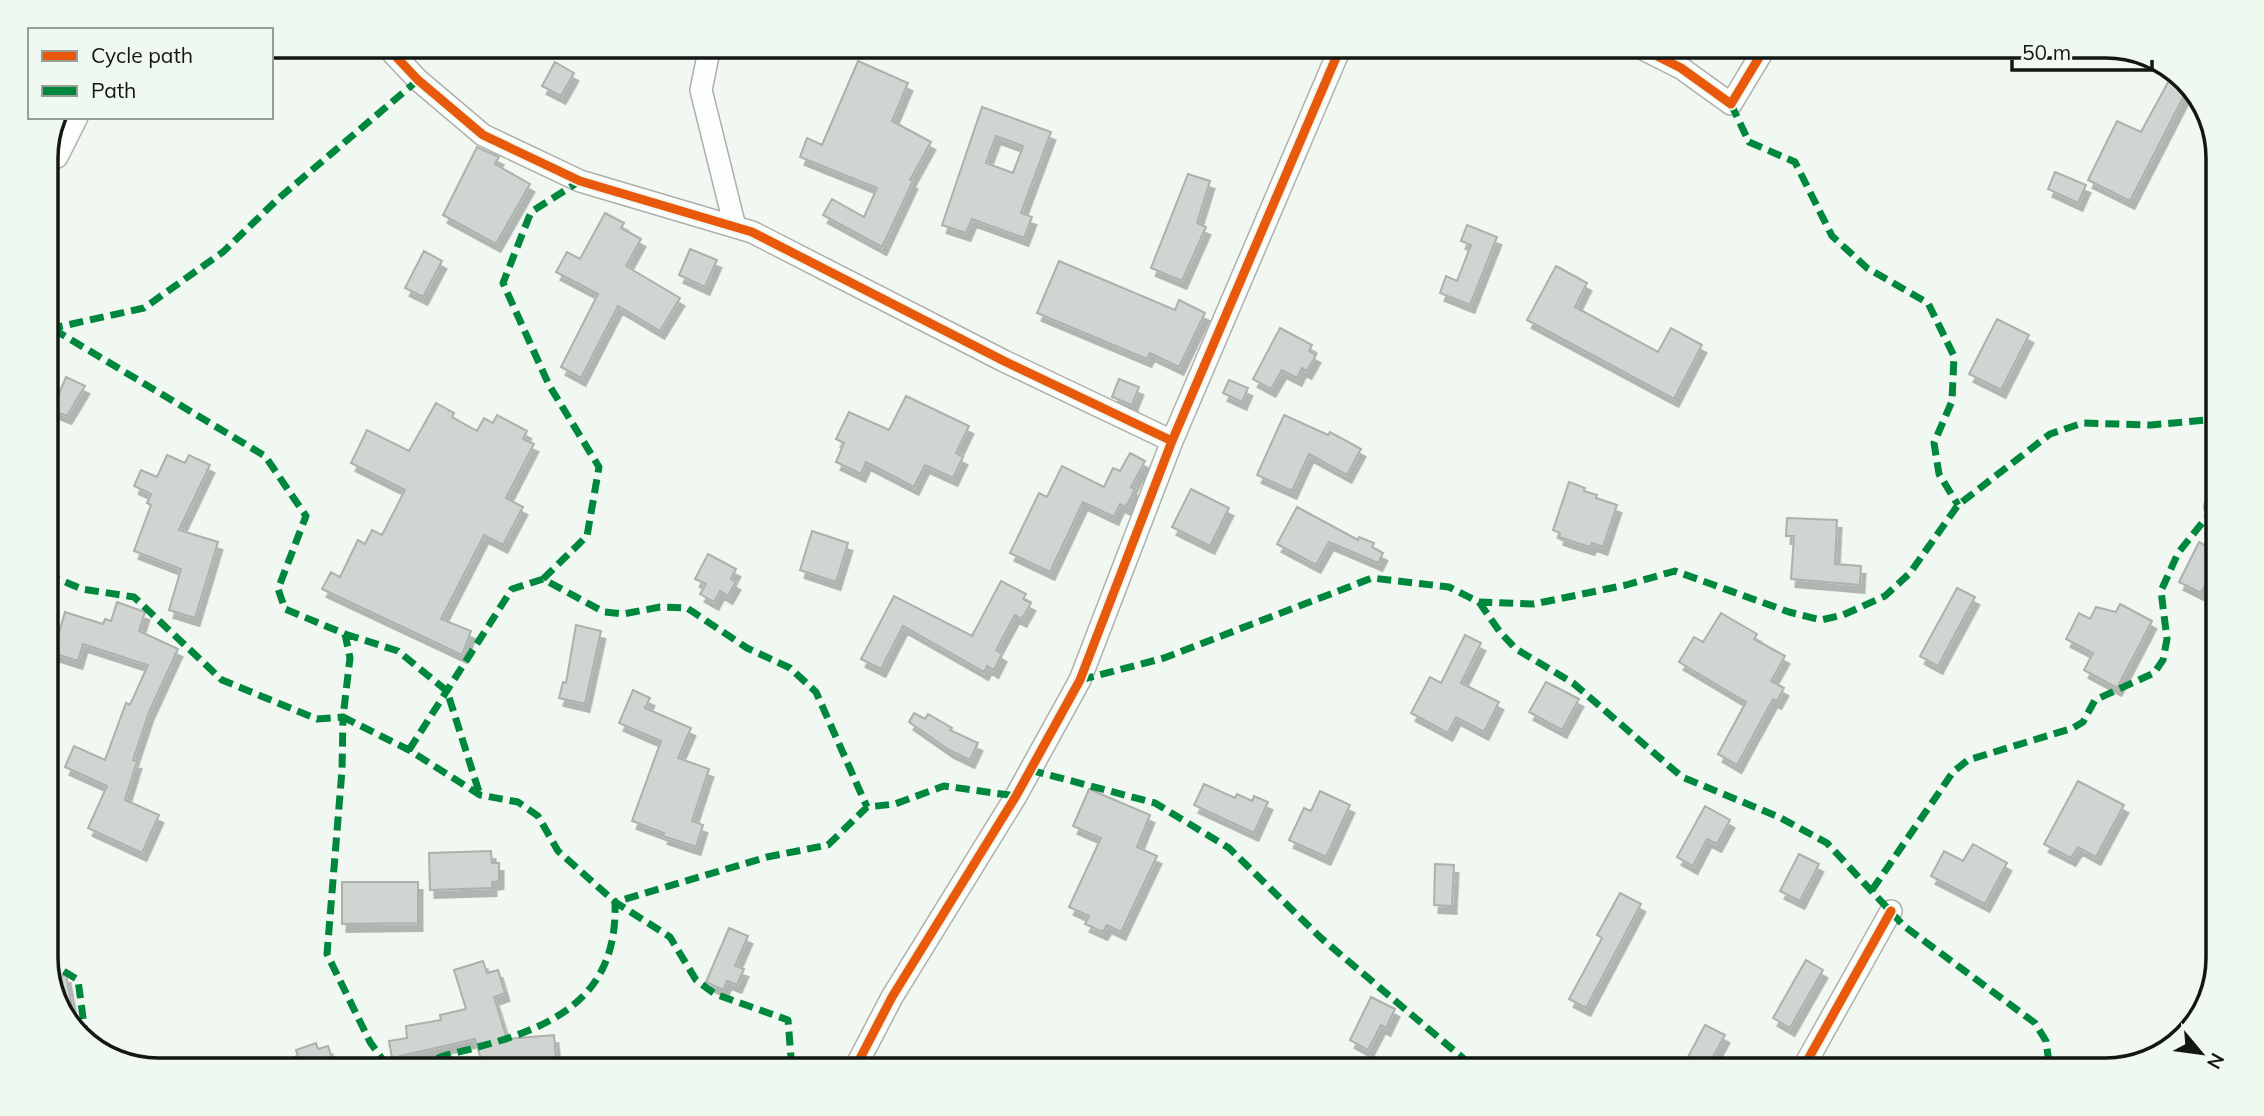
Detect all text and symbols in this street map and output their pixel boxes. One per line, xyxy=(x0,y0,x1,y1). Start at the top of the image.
legend xyxy=(28,28,273,119)
scale bar xyxy=(2012,28,2152,72)
text: 50 m xyxy=(2022,39,2071,65)
text: Cycle path xyxy=(91,42,193,68)
text: Path xyxy=(91,77,136,103)
north arrow xyxy=(2166,1018,2236,1088)
text: N xyxy=(2202,1049,2230,1073)

